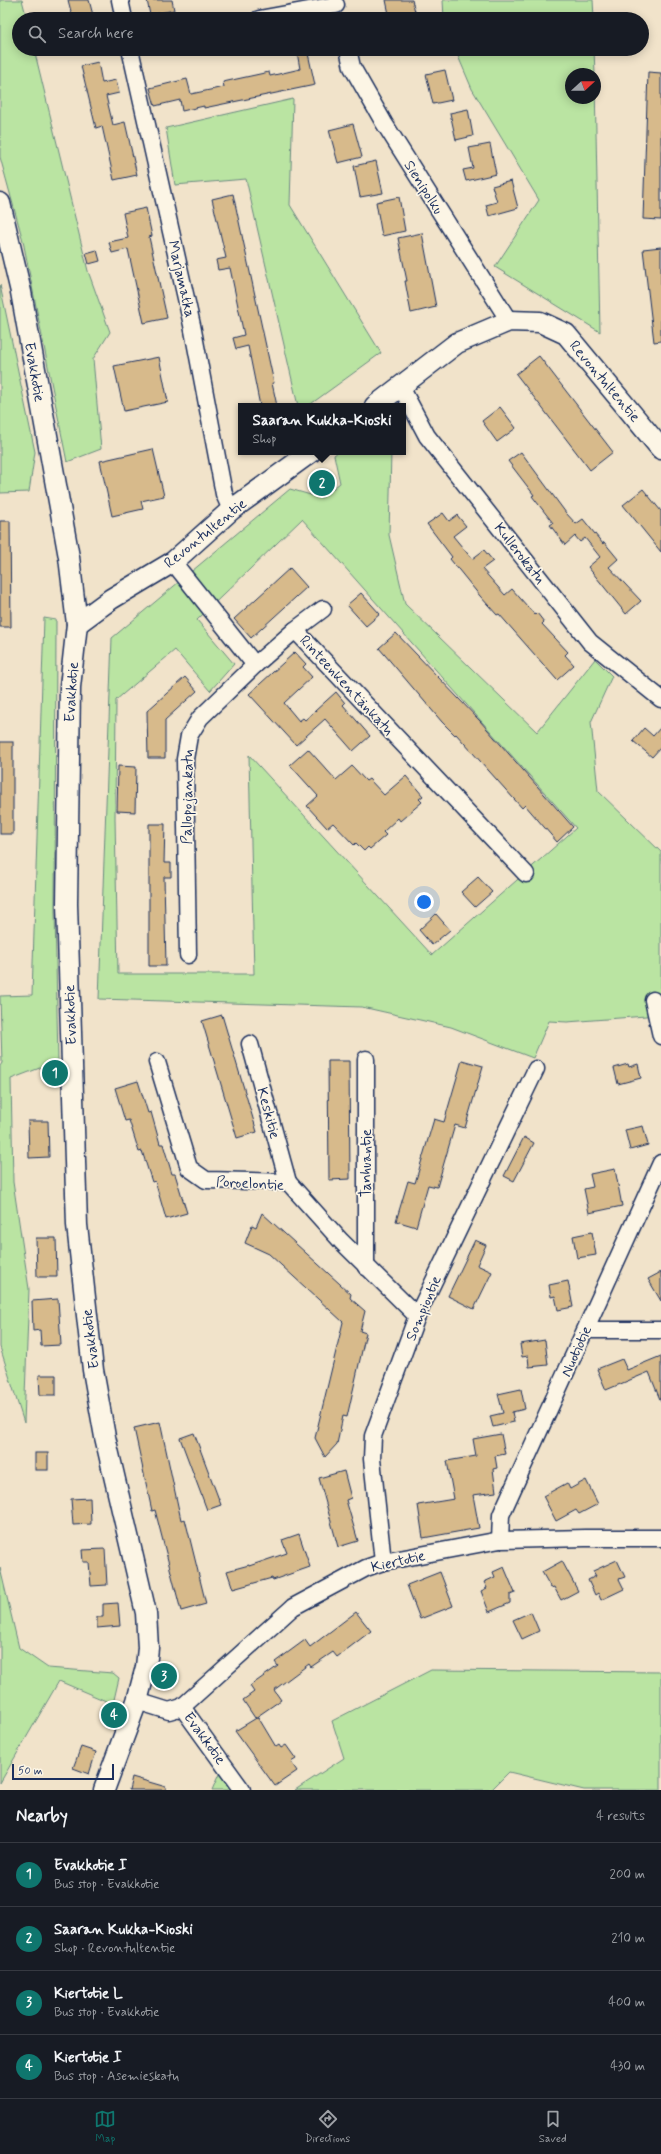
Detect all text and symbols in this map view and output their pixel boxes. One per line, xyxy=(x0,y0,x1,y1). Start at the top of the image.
search box xyxy=(12,12,649,56)
icon: search xyxy=(26,23,48,45)
text: Search here xyxy=(58,24,134,44)
north arrow xyxy=(565,68,601,104)
street label: Sienipolku xyxy=(399,157,448,218)
street label: Marjamatka xyxy=(162,239,200,320)
street label: Revontultentie xyxy=(564,337,644,427)
street label: Evakkotie xyxy=(19,341,49,404)
popup xyxy=(238,403,406,455)
text: Saaran Kukka-Kioski xyxy=(253,411,391,431)
text: Shop xyxy=(253,431,276,448)
pin: 2 xyxy=(309,468,335,498)
street label: Revontultentie xyxy=(160,494,251,573)
street label: Kullerokatu xyxy=(489,519,550,589)
street label: Rinteenkentänkatu xyxy=(295,631,398,740)
street label: Evakkotie xyxy=(60,661,84,723)
street label: Pallopojankatu xyxy=(177,749,199,845)
your location xyxy=(414,892,434,912)
street label: Evakkotie xyxy=(60,984,82,1045)
pin: 1 xyxy=(42,1058,68,1088)
street label: Keskitie xyxy=(252,1085,285,1141)
street label: Tanhuantie xyxy=(357,1129,377,1197)
street label: Poroelontie xyxy=(215,1172,284,1196)
street label: Sompiontie xyxy=(401,1273,447,1344)
street label: Evakkotie xyxy=(77,1308,105,1370)
street label: Nuotiotie xyxy=(557,1323,597,1380)
street label: Kiertotie xyxy=(369,1546,427,1578)
pin: 3 xyxy=(151,1661,177,1691)
pin: 4 xyxy=(101,1700,127,1730)
street label: Evakkotie xyxy=(178,1708,230,1769)
scale bar xyxy=(12,1762,114,1781)
text: 50 m xyxy=(18,1764,43,1778)
text: Nearby xyxy=(16,1805,68,1827)
text: 4 results xyxy=(596,1808,645,1825)
text: Evakkotie I xyxy=(54,1856,127,1876)
text: 1 xyxy=(26,1866,32,1883)
text: 200 m xyxy=(610,1866,645,1883)
text: Bus stop · Evakkotie xyxy=(54,1876,159,1893)
text: Saaran Kukka-Kioski xyxy=(54,1920,193,1940)
text: 2 xyxy=(26,1930,32,1947)
text: 210 m xyxy=(611,1930,645,1947)
text: Shop · Revontultentie xyxy=(54,1940,175,1957)
text: Kiertotie L xyxy=(54,1984,122,2004)
text: 3 xyxy=(26,1994,32,2011)
text: 400 m xyxy=(608,1994,645,2011)
text: Bus stop · Evakkotie xyxy=(54,2004,159,2021)
text: Kiertotie I xyxy=(54,2048,122,2068)
text: 4 xyxy=(25,2058,33,2075)
text: 430 m xyxy=(610,2058,645,2075)
text: Bus stop · Asemieskatu xyxy=(54,2068,179,2085)
tab: Map xyxy=(94,2108,116,2146)
tab: Directions xyxy=(305,2108,350,2146)
tab: Saved xyxy=(539,2108,567,2146)

